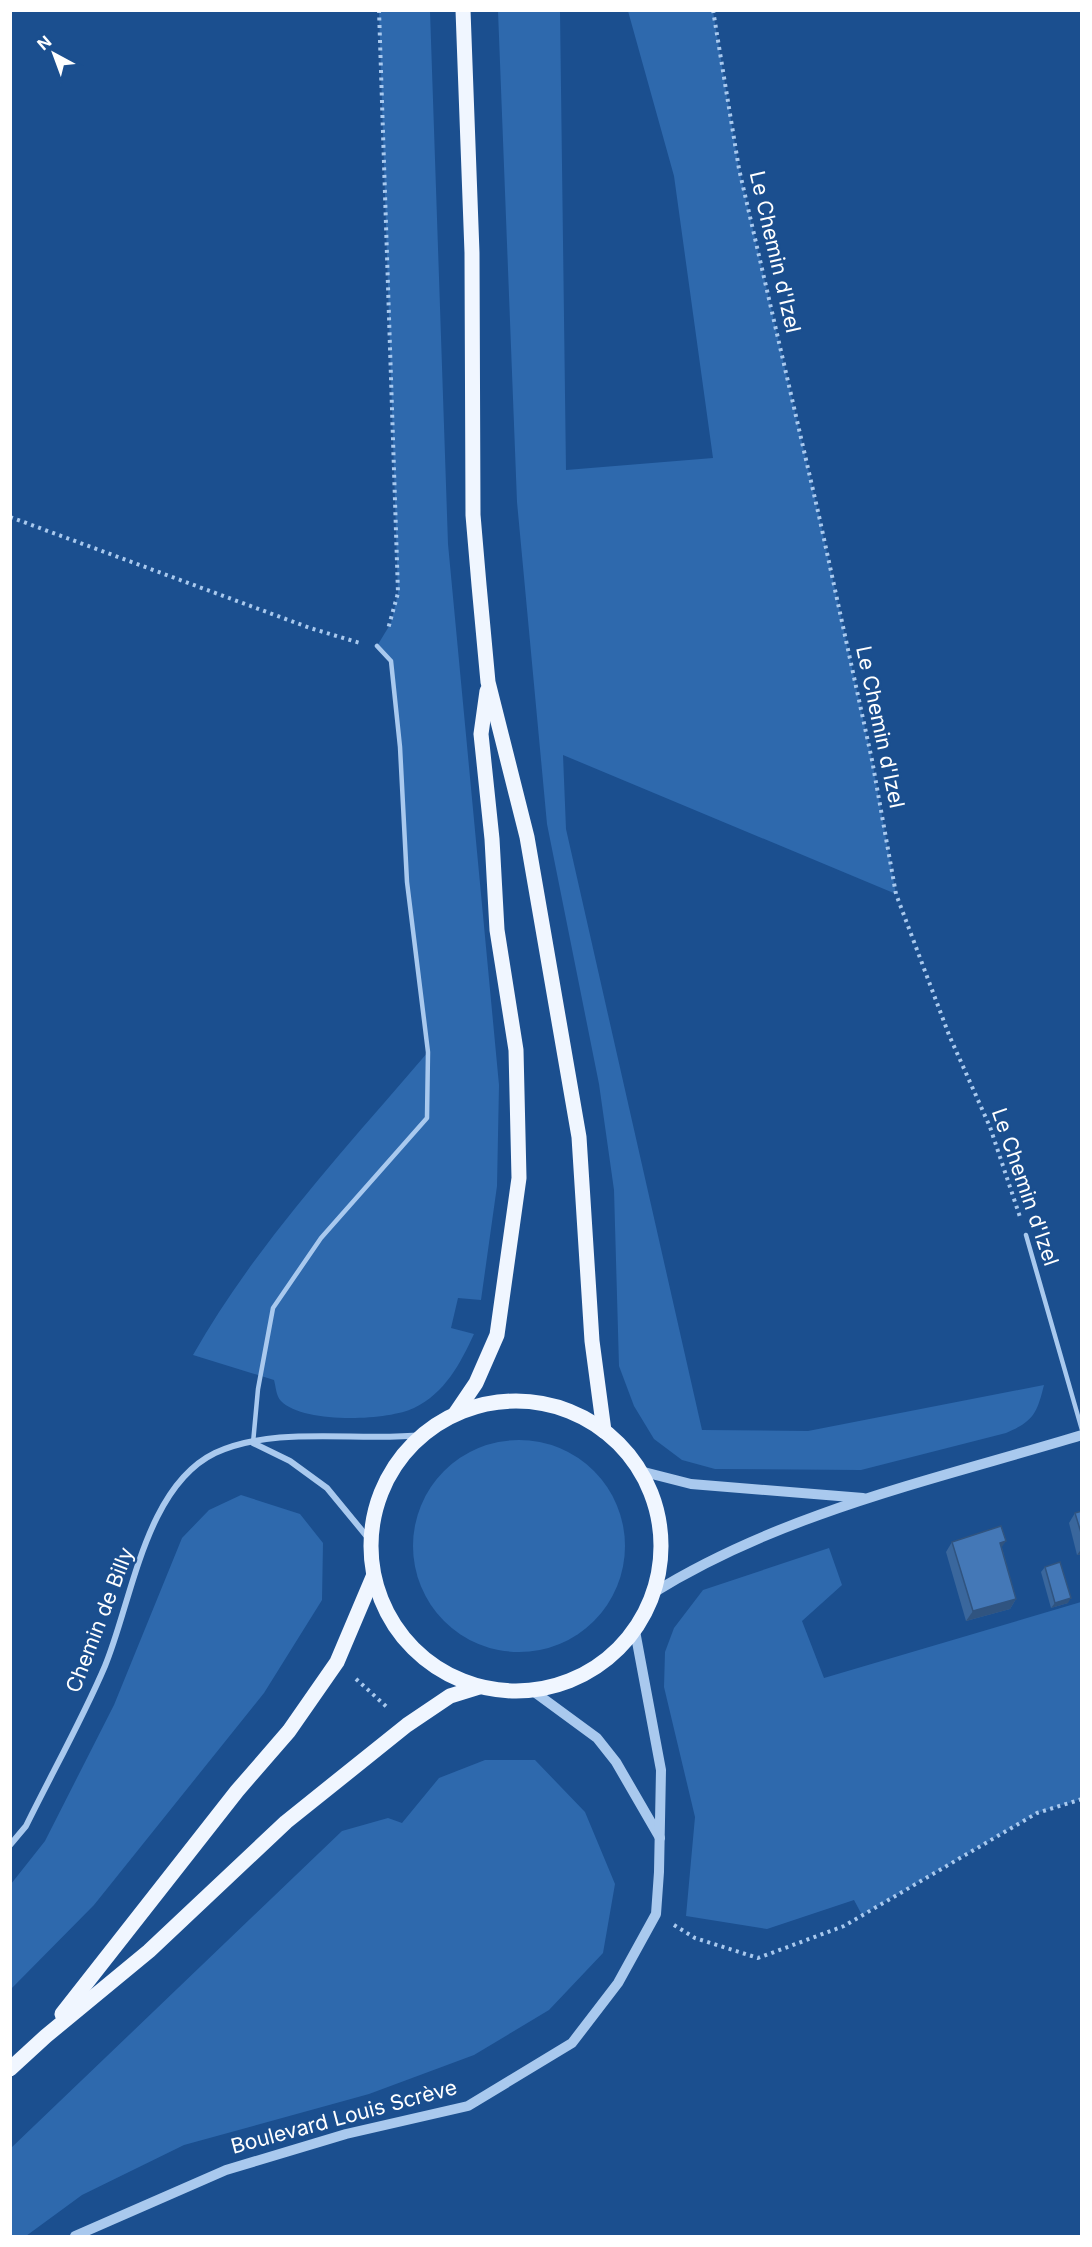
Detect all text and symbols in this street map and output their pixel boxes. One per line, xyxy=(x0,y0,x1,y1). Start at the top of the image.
north arrow xyxy=(24,24,84,84)
text: N xyxy=(33,31,55,54)
street label: Le Chemin d'Izel xyxy=(745,169,806,335)
street label: Le Chemin d'Izel xyxy=(851,643,910,810)
street label: Le Chemin d'Izel xyxy=(987,1105,1064,1269)
street label: Chemin de Billy xyxy=(60,1543,139,1696)
street label: Boulevard Louis Scrève xyxy=(228,2074,460,2159)

